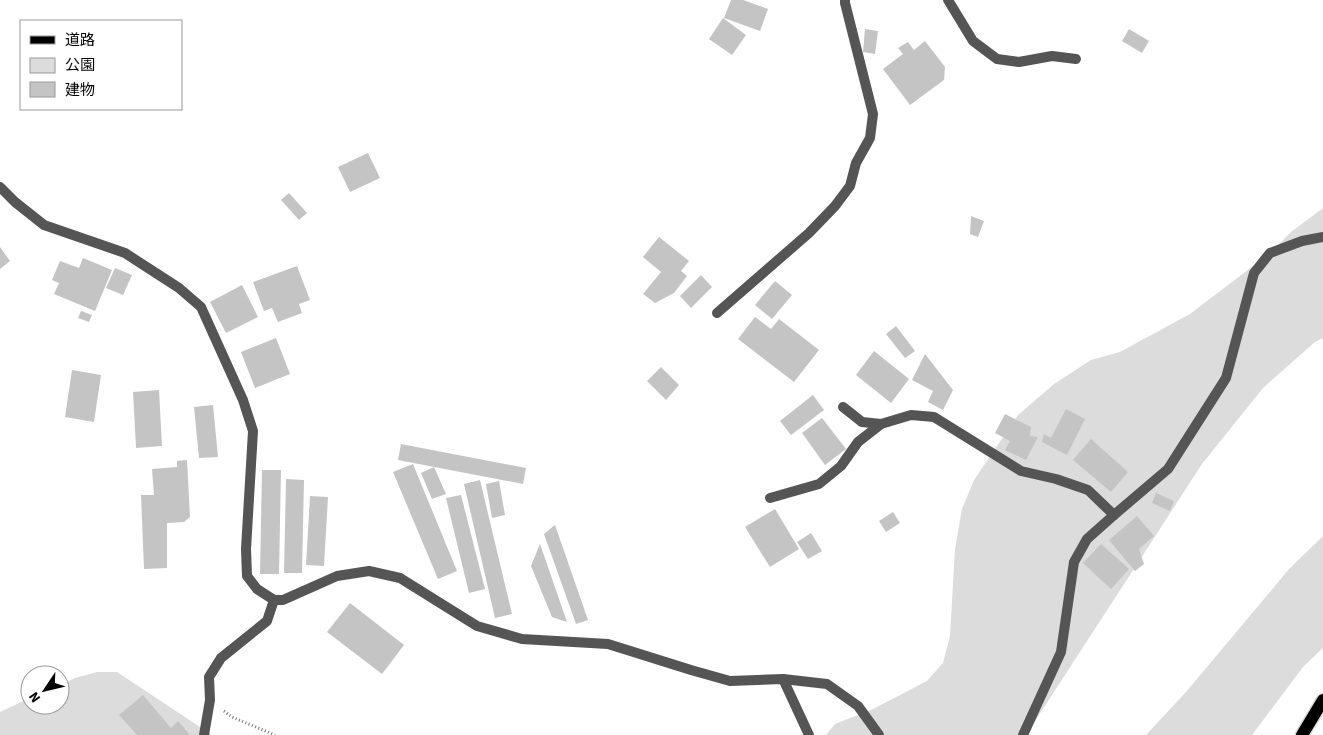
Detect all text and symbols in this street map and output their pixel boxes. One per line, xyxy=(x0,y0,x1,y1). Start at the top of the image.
legend xyxy=(20,20,182,110)
text: 道路 xyxy=(65,30,95,51)
text: 公園 xyxy=(65,55,95,76)
text: 建物 xyxy=(65,80,95,101)
north arrow xyxy=(20,665,70,715)
text: N xyxy=(24,687,46,706)

